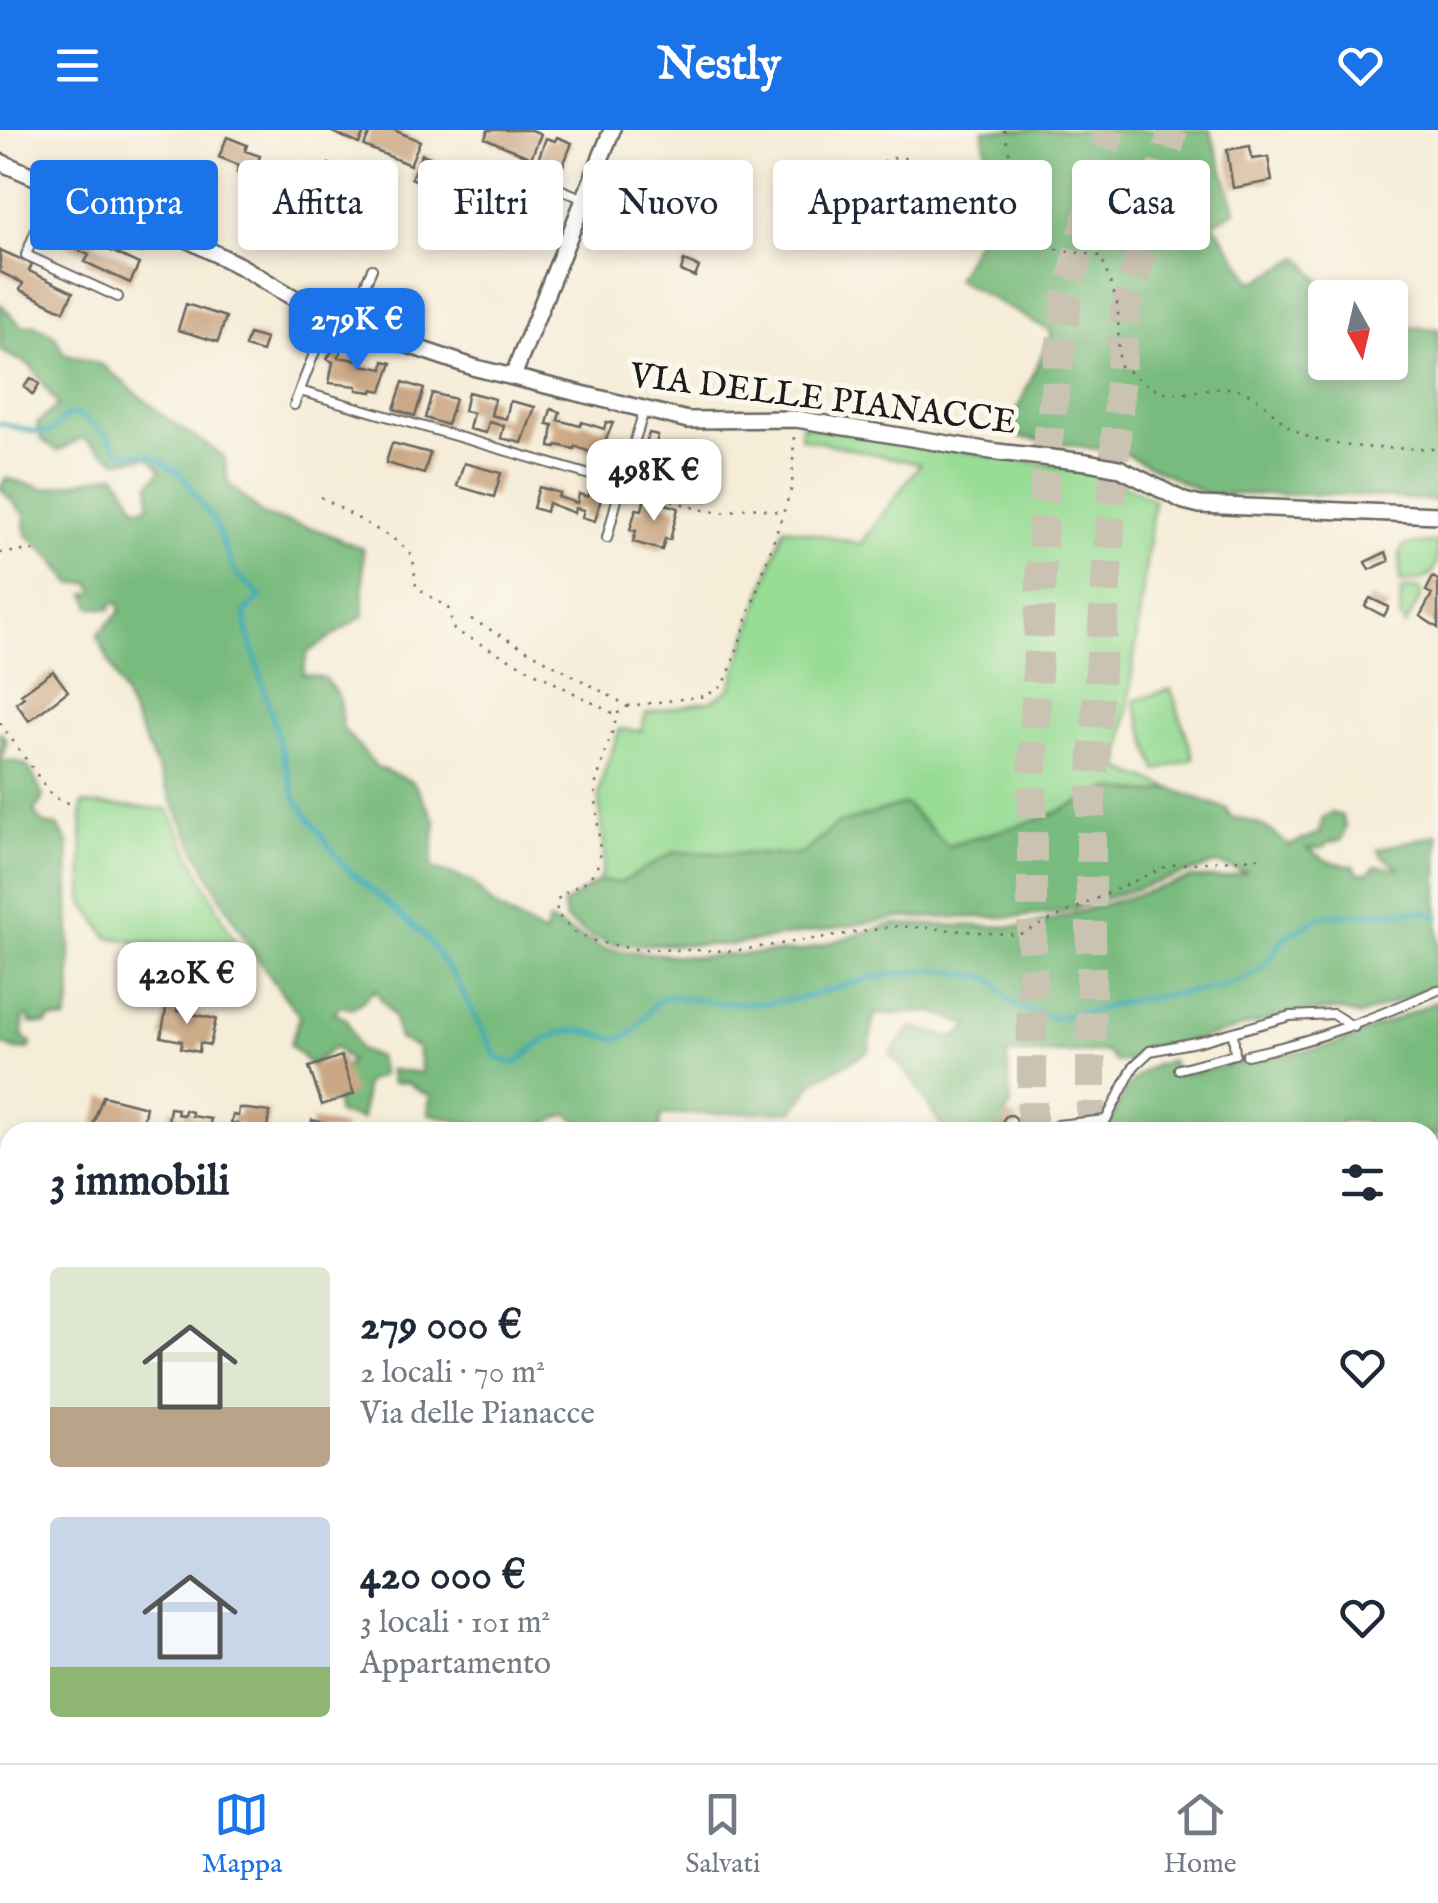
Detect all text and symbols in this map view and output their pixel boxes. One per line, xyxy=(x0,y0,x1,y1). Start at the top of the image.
text: Nestly xyxy=(657,37,781,94)
icon: menu xyxy=(50,38,105,93)
icon: heart xyxy=(1333,38,1388,93)
chip: Compra xyxy=(30,160,218,250)
chip: Affitta xyxy=(238,160,398,250)
chip: Filtri xyxy=(418,160,563,250)
chip: Nuovo xyxy=(583,160,753,250)
chip: Appartamento xyxy=(773,160,1052,250)
chip: Casa xyxy=(1072,160,1210,250)
north arrow xyxy=(1308,280,1408,380)
map controls xyxy=(1308,280,1408,380)
pin: 279K € xyxy=(276,288,438,373)
text: 279K € xyxy=(311,300,403,341)
street label: VIA DELLE PIANACCE xyxy=(626,354,1019,446)
pin: 498K € xyxy=(573,439,735,524)
text: 498K € xyxy=(608,451,700,492)
pin: 420K € xyxy=(106,942,268,1027)
text: 420K € xyxy=(139,954,235,995)
icon: filters xyxy=(1335,1155,1390,1210)
text: 3 immobili xyxy=(50,1156,230,1209)
text: 279 000 € xyxy=(360,1300,522,1353)
icon: home xyxy=(130,1307,250,1427)
icon: heart xyxy=(1335,1340,1390,1395)
text: 2 locali · 70 m² xyxy=(360,1353,545,1394)
text: Via delle Pianacce xyxy=(360,1394,595,1435)
text: 420 000 € xyxy=(360,1550,526,1603)
icon: home xyxy=(130,1557,250,1677)
icon: heart xyxy=(1335,1590,1390,1645)
text: 3 locali · 101 m² xyxy=(360,1603,551,1644)
text: Appartamento xyxy=(360,1644,551,1685)
tab: Mappa xyxy=(201,1787,282,1882)
tab: Salvati xyxy=(685,1787,761,1882)
tab: Home xyxy=(1163,1787,1237,1882)

